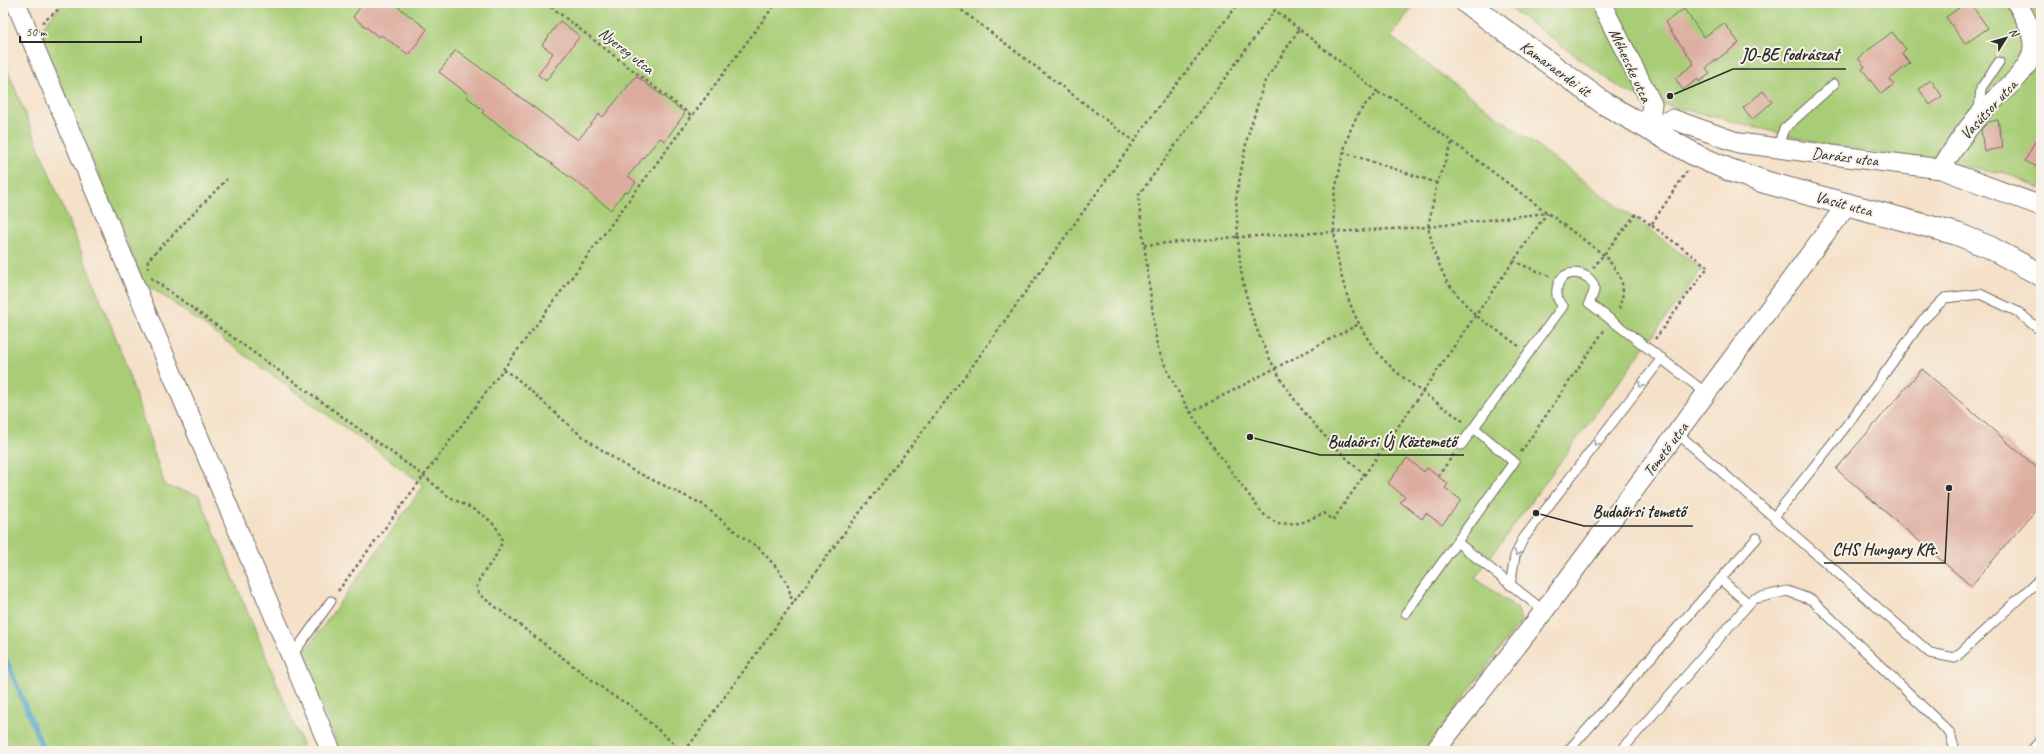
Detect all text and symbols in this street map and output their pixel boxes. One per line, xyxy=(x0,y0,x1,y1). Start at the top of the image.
scale bar xyxy=(20,18,141,44)
north arrow xyxy=(1986,18,2026,58)
street label: Nyereg utca xyxy=(595,23,659,79)
text: 50 m xyxy=(26,24,48,40)
street label: Méhecske utca xyxy=(1604,25,1656,107)
text: N xyxy=(2006,25,2023,41)
street label: Kamaraerdei út xyxy=(1516,36,1596,102)
callout: JO-BE fodrászat xyxy=(1733,40,1846,69)
text: JO-BE fodrászat xyxy=(1740,44,1841,65)
street label: Vasútsor utca xyxy=(1956,74,2023,144)
street label: Darázs utca xyxy=(1811,143,1881,171)
street label: Vasút utca xyxy=(1813,187,1876,222)
one-way arrow xyxy=(1638,380,1645,387)
street label: Temető utca xyxy=(1639,417,1694,481)
callout: Budaörsi Új Köztemető xyxy=(1320,426,1464,455)
text: Budaörsi Új Köztemető xyxy=(1328,430,1459,452)
one-way arrow xyxy=(1594,439,1601,446)
callout: Budaörsi temető xyxy=(1584,497,1693,526)
text: Budaörsi temető xyxy=(1593,501,1688,522)
callout: CHS Hungary Kft. xyxy=(1824,534,1945,563)
text: CHS Hungary Kft. xyxy=(1832,539,1938,560)
one-way arrow xyxy=(1514,549,1522,556)

